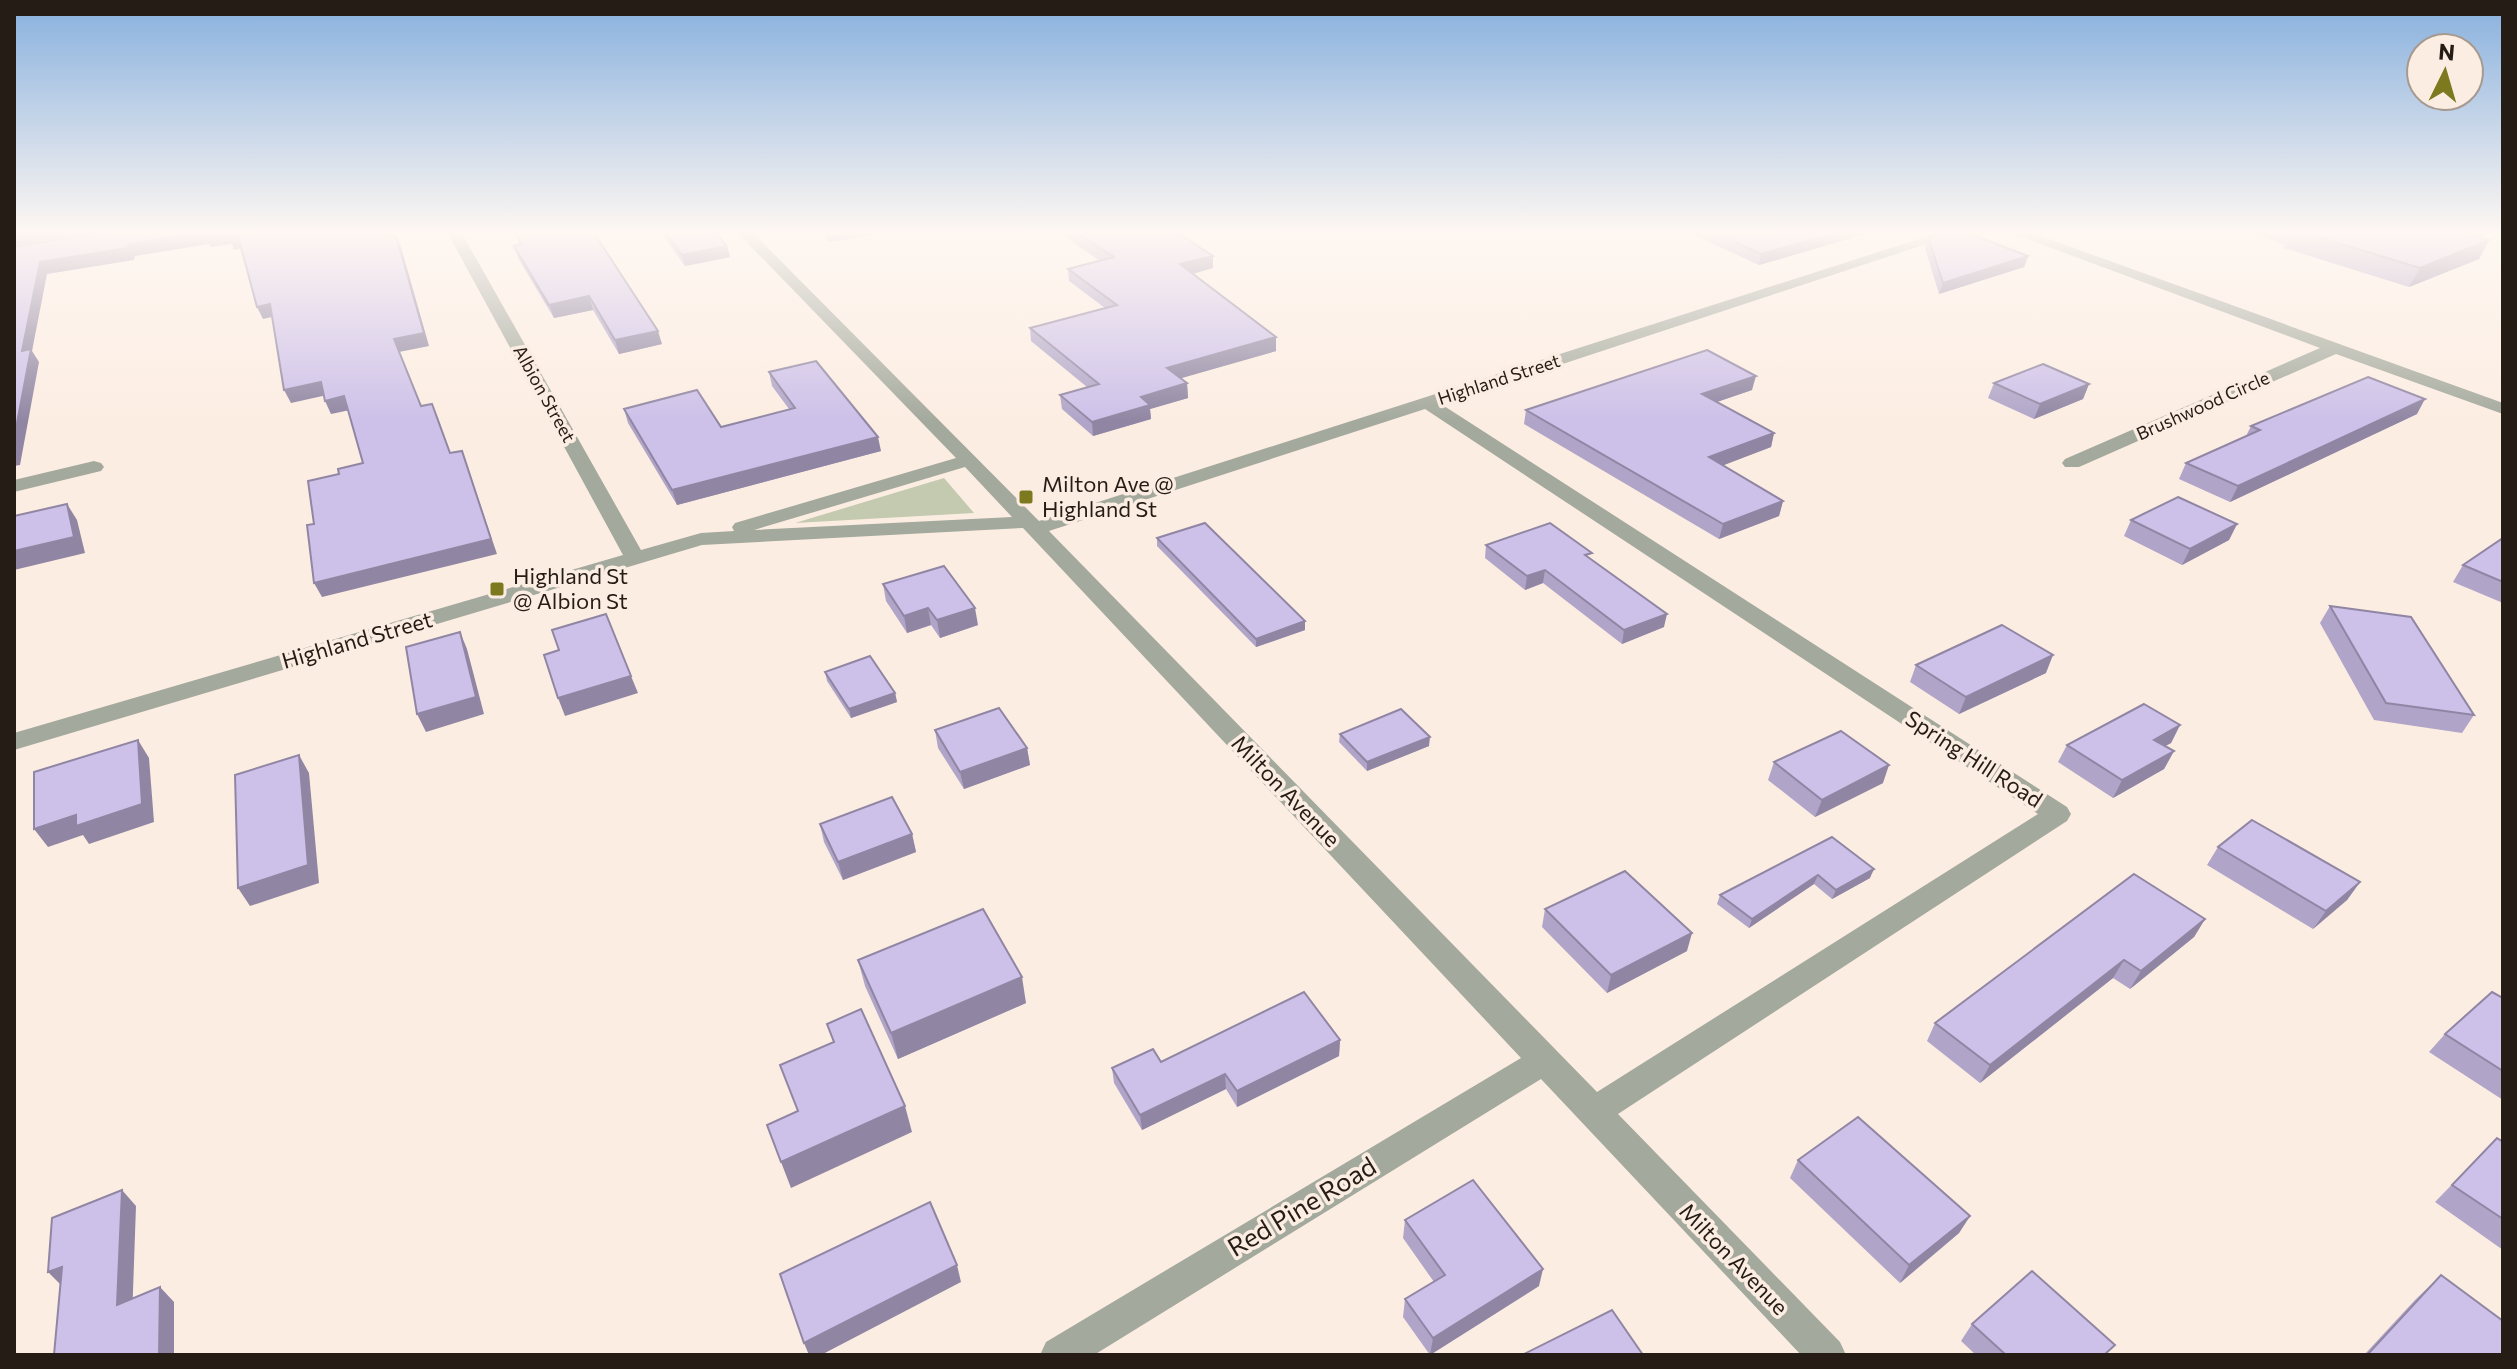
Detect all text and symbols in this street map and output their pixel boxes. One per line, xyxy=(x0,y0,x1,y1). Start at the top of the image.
north arrow xyxy=(2405,32,2485,112)
text: N xyxy=(2437,37,2456,66)
street label: Albion Street xyxy=(509,341,581,446)
street label: Highland Street xyxy=(1435,349,1563,409)
street label: Brushwood Circle xyxy=(2133,366,2273,444)
place label: Milton Ave @ Highland St xyxy=(1042,470,1174,522)
marker: Milton Ave @ Highland St xyxy=(1017,488,1035,506)
place label: Highland St @ Albion St xyxy=(513,562,628,614)
marker: Highland St @ Albion St xyxy=(488,580,506,598)
street label: Highland Street xyxy=(278,605,435,674)
street label: Spring Hill Road xyxy=(1901,704,2048,813)
street label: Milton Avenue xyxy=(1226,729,1346,852)
street label: Red Pine Road xyxy=(1221,1149,1381,1262)
street label: Milton Avenue xyxy=(1674,1197,1794,1320)

